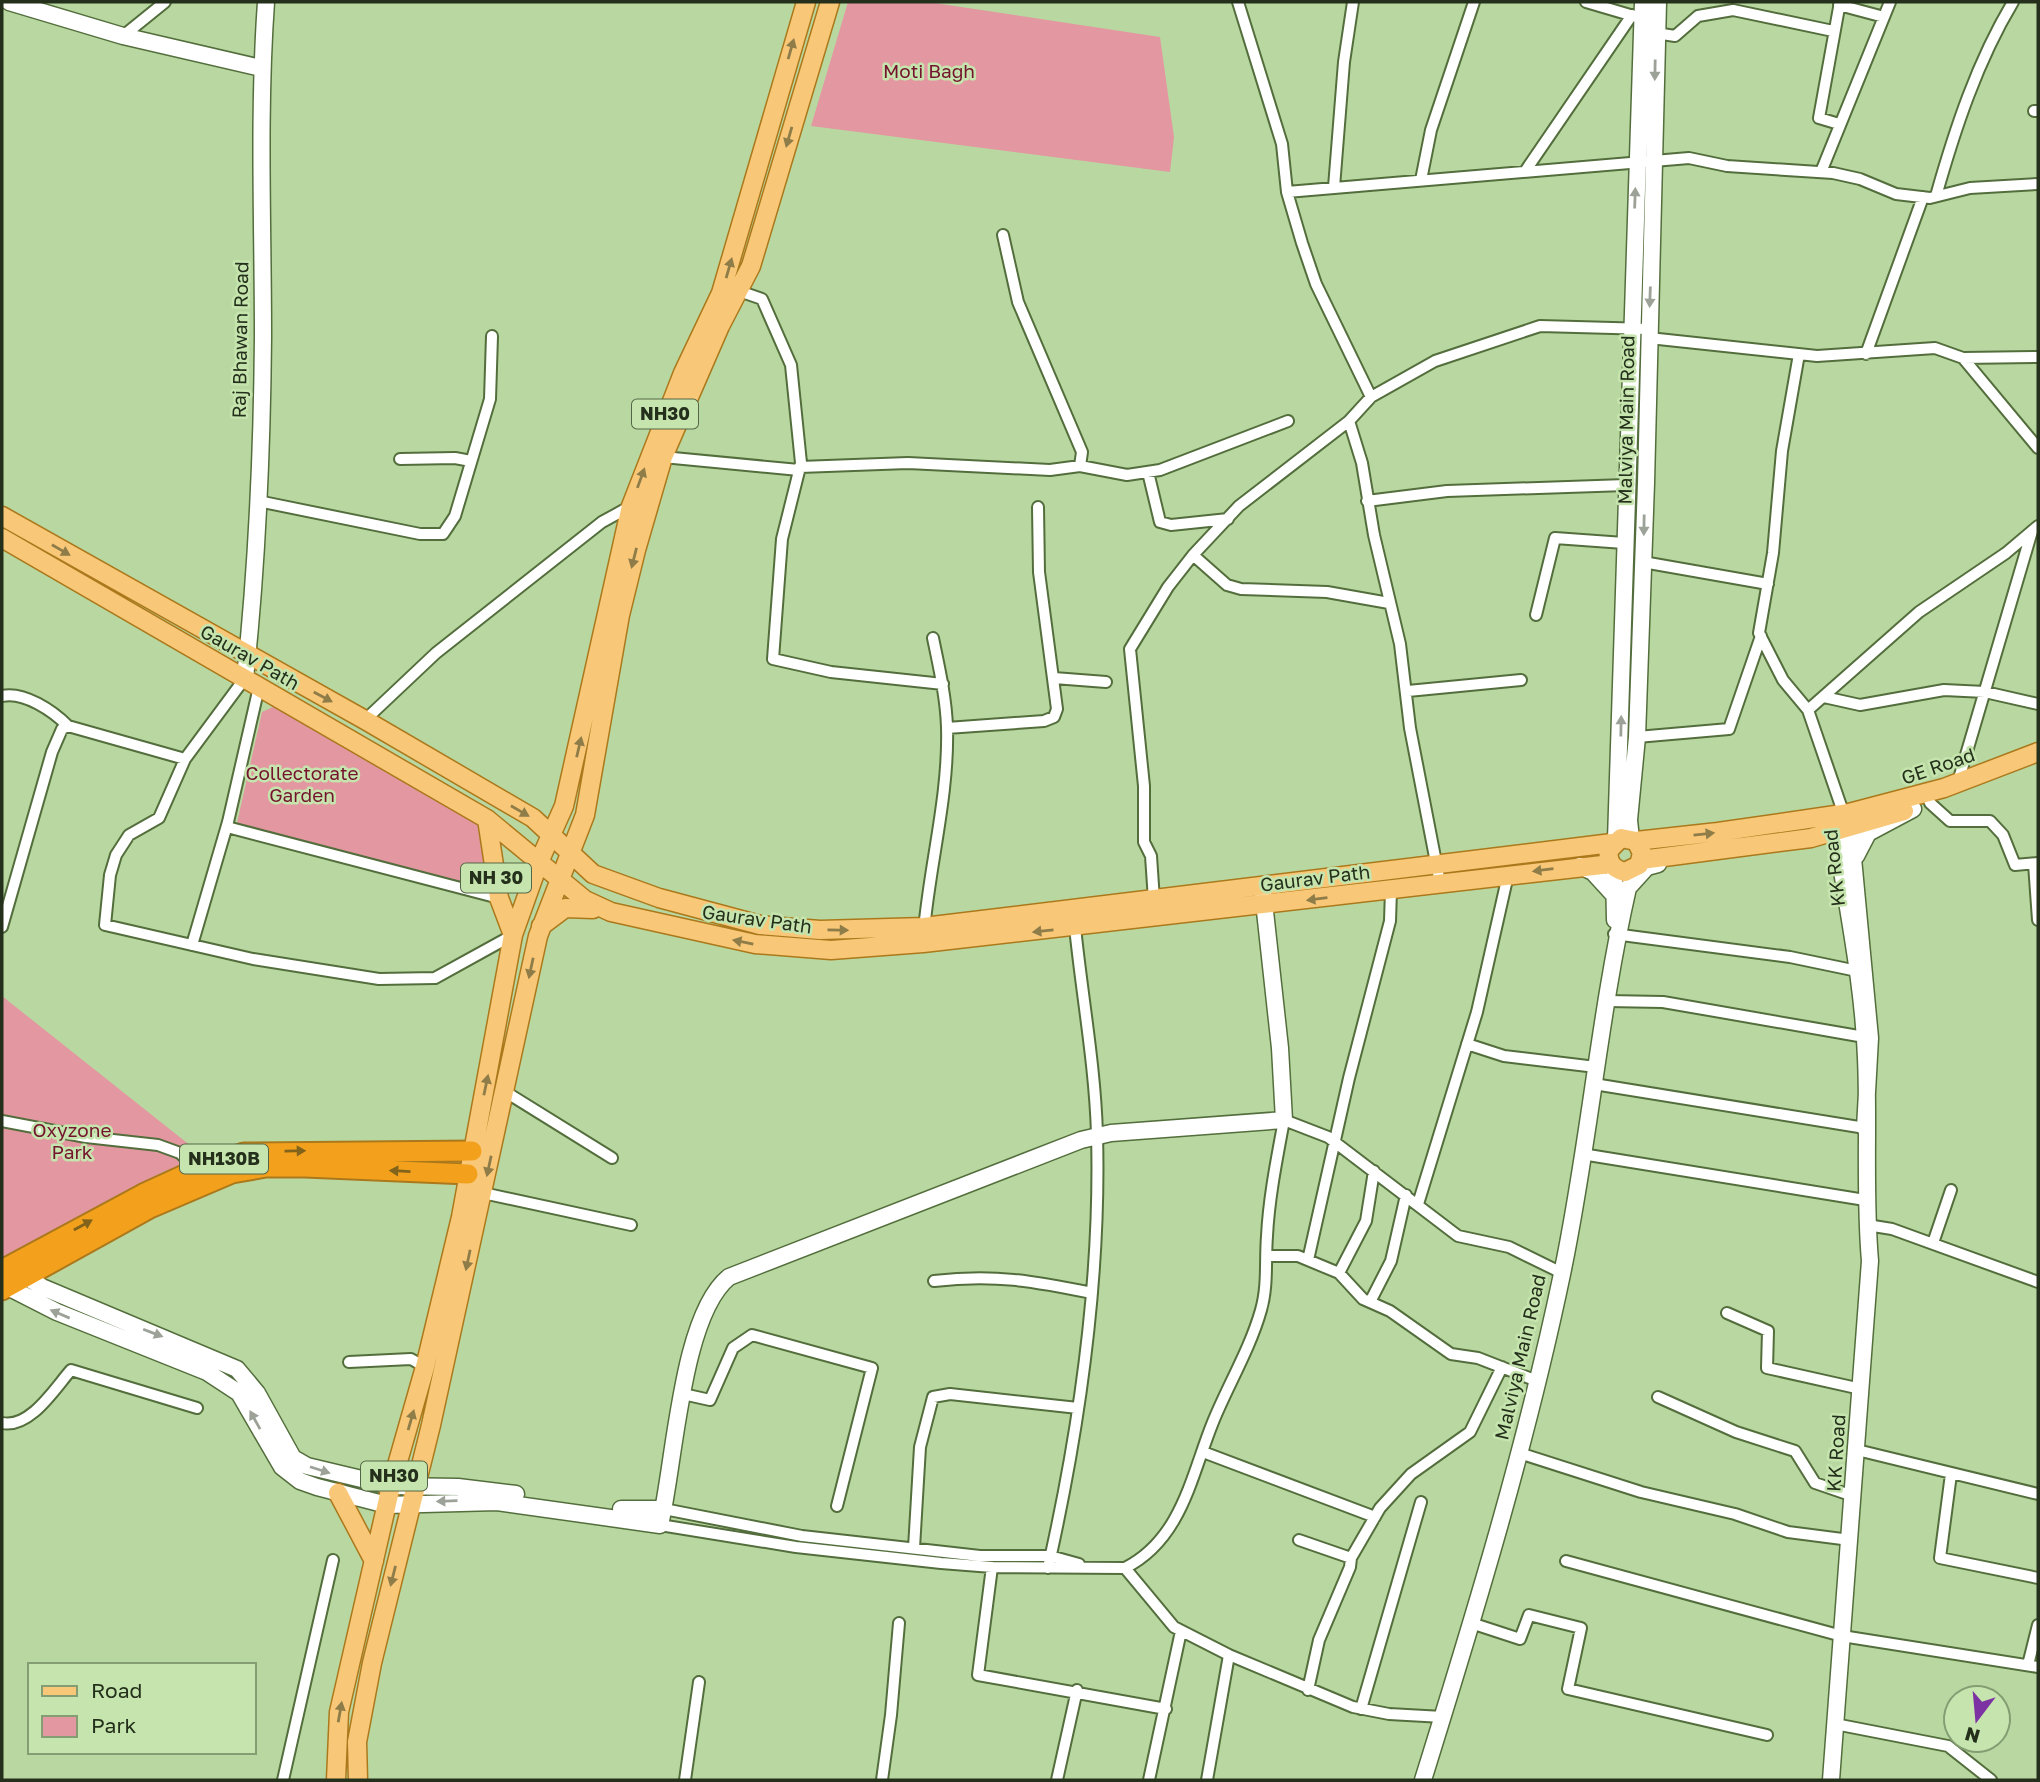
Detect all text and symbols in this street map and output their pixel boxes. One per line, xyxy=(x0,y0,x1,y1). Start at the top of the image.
one-way arrow xyxy=(787,39,797,60)
park label: Moti Bagh xyxy=(883,59,975,82)
one-way arrow xyxy=(1649,59,1661,81)
one-way arrow xyxy=(784,127,794,148)
one-way arrow xyxy=(1630,187,1641,209)
one-way arrow xyxy=(724,257,734,278)
street label: Raj Bhawan Road xyxy=(227,261,252,419)
one-way arrow xyxy=(1644,287,1655,309)
street label: Malviya Main Road xyxy=(1613,335,1638,505)
road number: NH30 xyxy=(632,400,698,428)
one-way arrow xyxy=(636,467,647,488)
one-way arrow xyxy=(1638,514,1650,536)
one-way arrow xyxy=(51,544,70,556)
one-way arrow xyxy=(628,548,639,570)
street label: Gaurav Path xyxy=(197,619,304,694)
one-way arrow xyxy=(313,692,333,703)
one-way arrow xyxy=(1616,715,1627,737)
one-way arrow xyxy=(573,736,584,758)
street label: GE Road xyxy=(1898,742,1978,789)
park label: Collectorate Garden xyxy=(245,761,359,806)
one-way arrow xyxy=(511,805,530,817)
one-way arrow xyxy=(1693,828,1715,839)
street label: KK Road xyxy=(1818,828,1849,908)
street label: Gaurav Path xyxy=(1259,859,1371,896)
road number: NH 30 xyxy=(461,864,531,892)
one-way arrow xyxy=(1532,865,1554,876)
one-way arrow xyxy=(1306,893,1328,904)
street label: Gaurav Path xyxy=(701,899,813,938)
one-way arrow xyxy=(828,924,850,936)
one-way arrow xyxy=(1031,925,1053,936)
one-way arrow xyxy=(732,936,754,947)
one-way arrow xyxy=(525,957,536,979)
one-way arrow xyxy=(481,1074,492,1096)
park label: Oxyzone Park xyxy=(33,1118,111,1163)
road number: NH130B xyxy=(180,1144,268,1174)
one-way arrow xyxy=(284,1145,306,1157)
one-way arrow xyxy=(483,1155,494,1177)
one-way arrow xyxy=(389,1165,411,1176)
one-way arrow xyxy=(73,1219,93,1231)
one-way arrow xyxy=(463,1249,474,1271)
street label: Malviya Main Road xyxy=(1489,1272,1550,1442)
one-way arrow xyxy=(50,1308,70,1320)
one-way arrow xyxy=(143,1327,164,1338)
one-way arrow xyxy=(406,1409,416,1430)
one-way arrow xyxy=(249,1410,261,1429)
street label: KK Road xyxy=(1821,1413,1850,1492)
road number: NH30 xyxy=(361,1462,427,1490)
one-way arrow xyxy=(310,1466,331,1476)
one-way arrow xyxy=(435,1496,457,1507)
one-way arrow xyxy=(387,1565,398,1587)
legend xyxy=(28,1663,256,1754)
text: Road xyxy=(91,1677,142,1703)
north arrow xyxy=(1942,1684,2012,1754)
one-way arrow xyxy=(335,1701,346,1723)
text: Park xyxy=(91,1712,137,1738)
text: N xyxy=(1962,1723,1982,1749)

